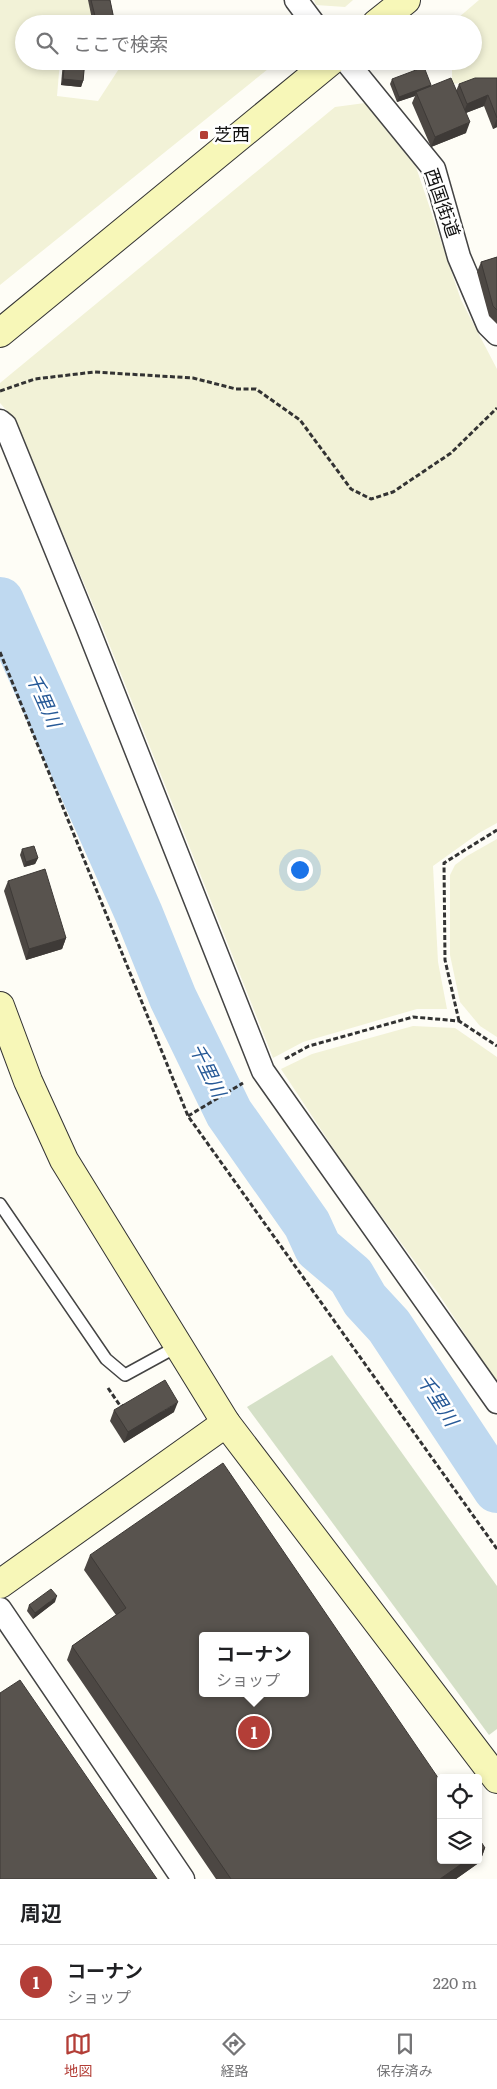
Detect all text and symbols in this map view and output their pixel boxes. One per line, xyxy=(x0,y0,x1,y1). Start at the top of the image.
search box xyxy=(15,15,482,70)
icon: search xyxy=(33,29,61,57)
text: ここで検索 xyxy=(73,29,168,57)
place label: 芝西 xyxy=(214,120,250,147)
marker: 芝西 xyxy=(198,129,210,141)
street label: 西国街道 xyxy=(419,164,468,241)
water label: 千里川 xyxy=(21,668,70,733)
your location xyxy=(287,857,313,883)
water label: 千里川 xyxy=(184,1038,235,1103)
water label: 千里川 xyxy=(412,1368,467,1433)
popup xyxy=(199,1632,309,1697)
text: コーナン xyxy=(216,1639,292,1667)
text: ショップ xyxy=(216,1667,280,1691)
pin: 1 xyxy=(238,1713,270,1751)
map controls xyxy=(437,1774,482,1864)
button: locate xyxy=(437,1774,482,1819)
button: layers xyxy=(437,1819,482,1864)
text: 周辺 xyxy=(20,1896,62,1927)
text: コーナン xyxy=(67,1956,143,1984)
text: 1 xyxy=(33,1970,39,1994)
text: 220 m xyxy=(433,1970,477,1994)
text: ショップ xyxy=(67,1984,131,2008)
tab: 地図 xyxy=(64,2030,92,2080)
tab: 経路 xyxy=(220,2030,248,2080)
tab: 保存済み xyxy=(377,2030,433,2080)

